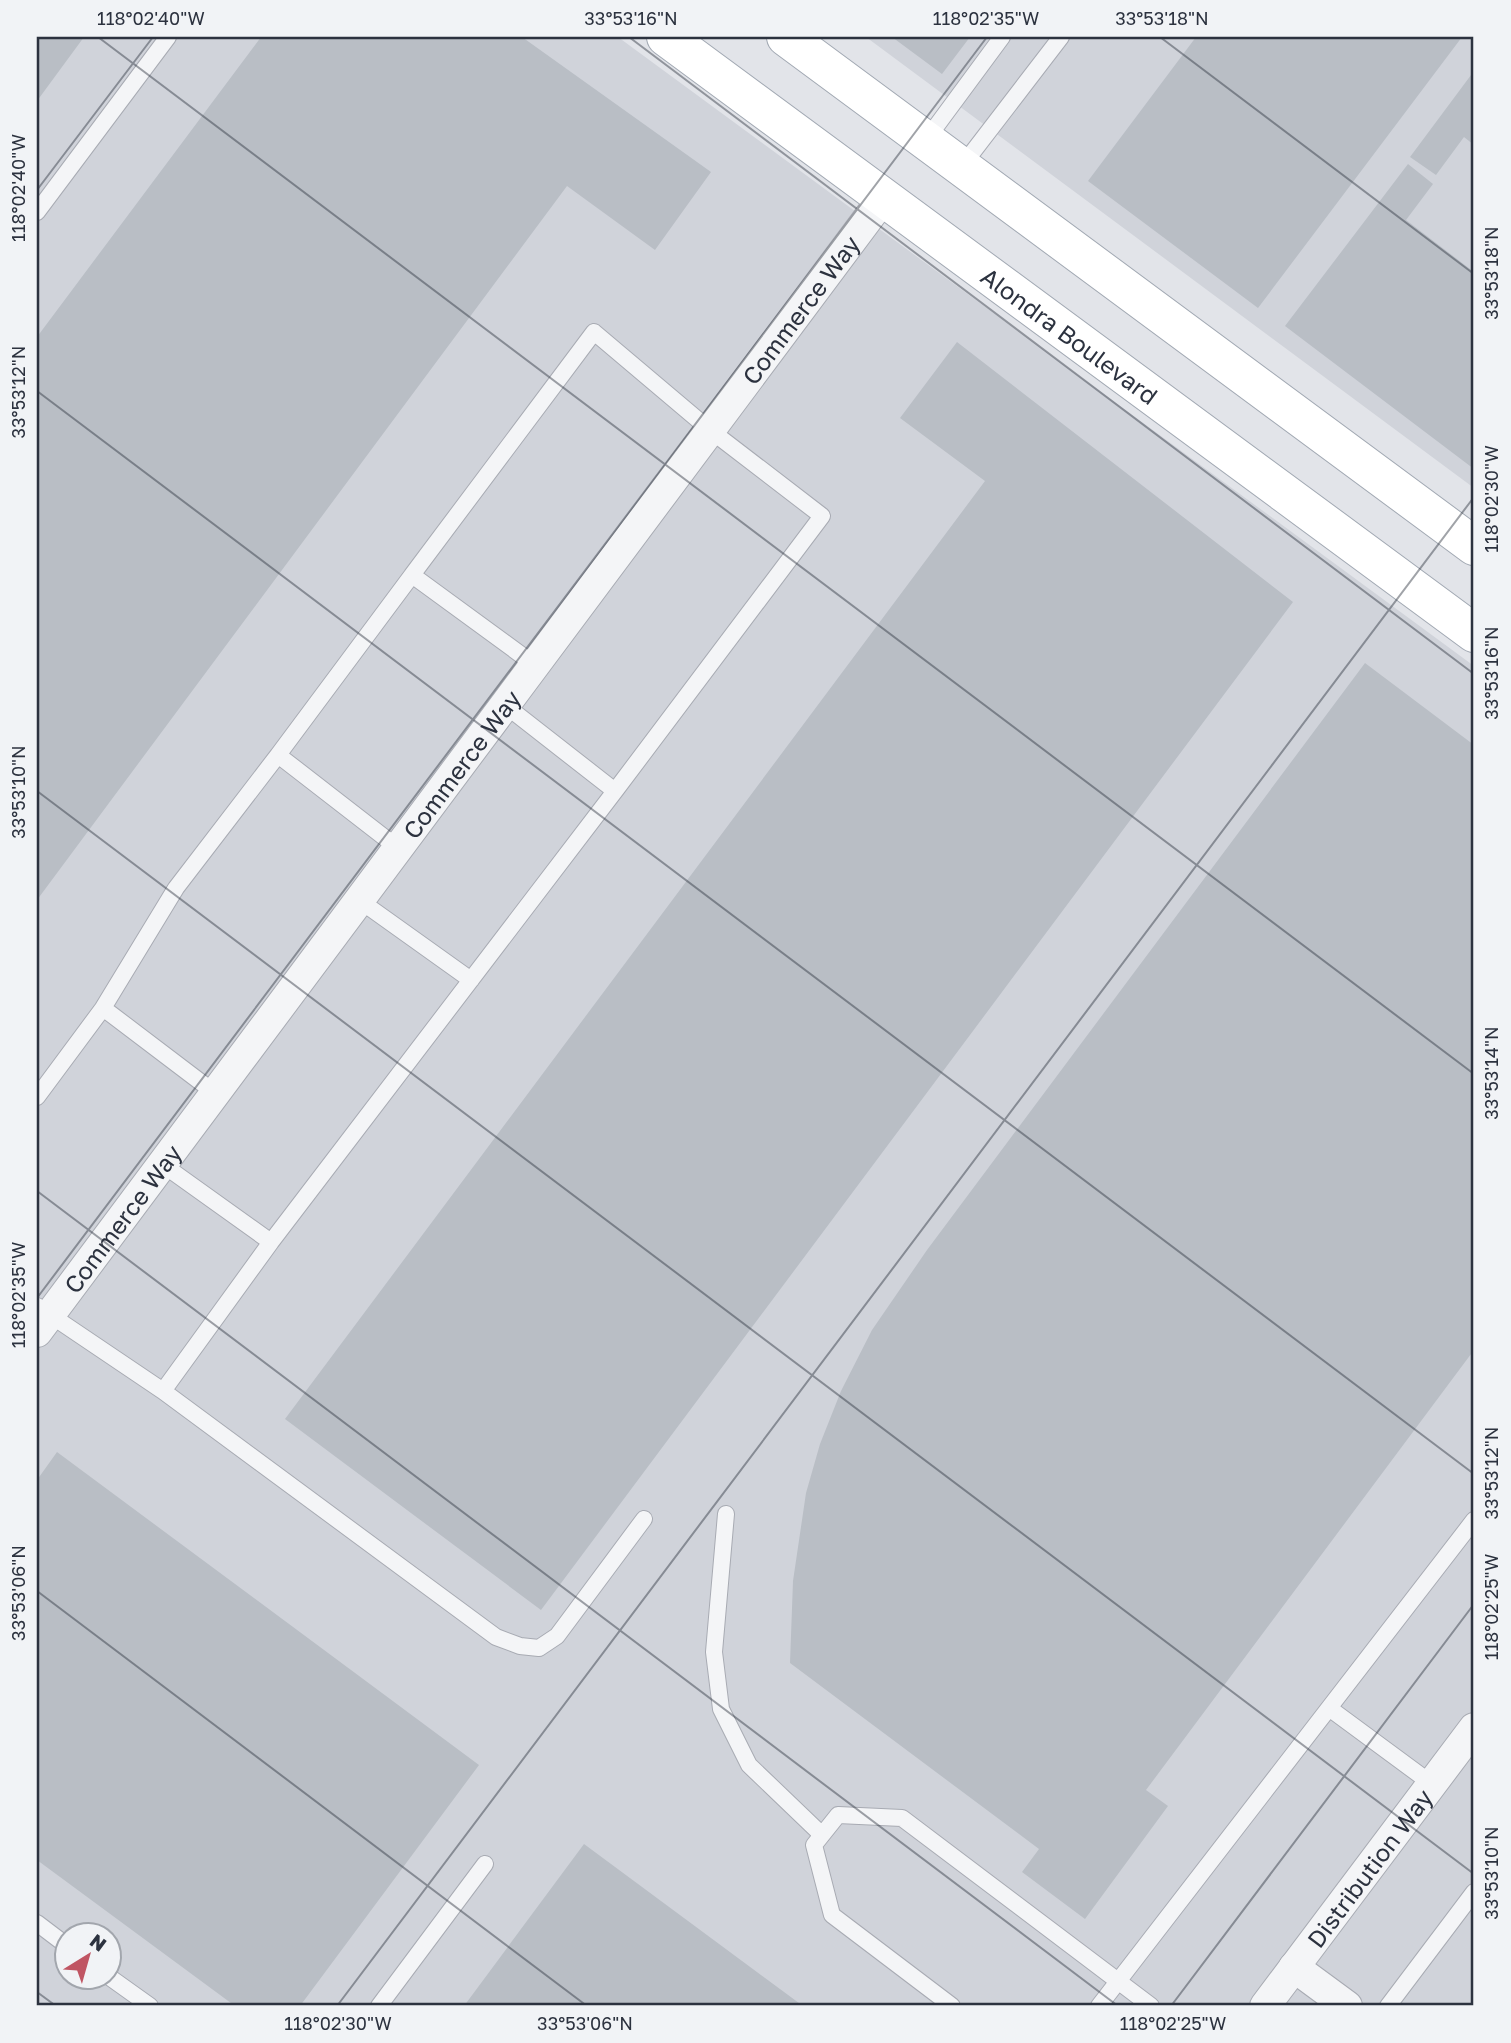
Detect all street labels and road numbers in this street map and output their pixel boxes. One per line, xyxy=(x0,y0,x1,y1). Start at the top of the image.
street label: Commerce Way xyxy=(735,229,865,389)
street label: Alondra Boulevard xyxy=(976,260,1164,410)
street label: Commerce Way xyxy=(396,684,526,844)
street label: Commerce Way xyxy=(57,1138,187,1298)
street label: Distribution Way xyxy=(1300,1783,1438,1953)

